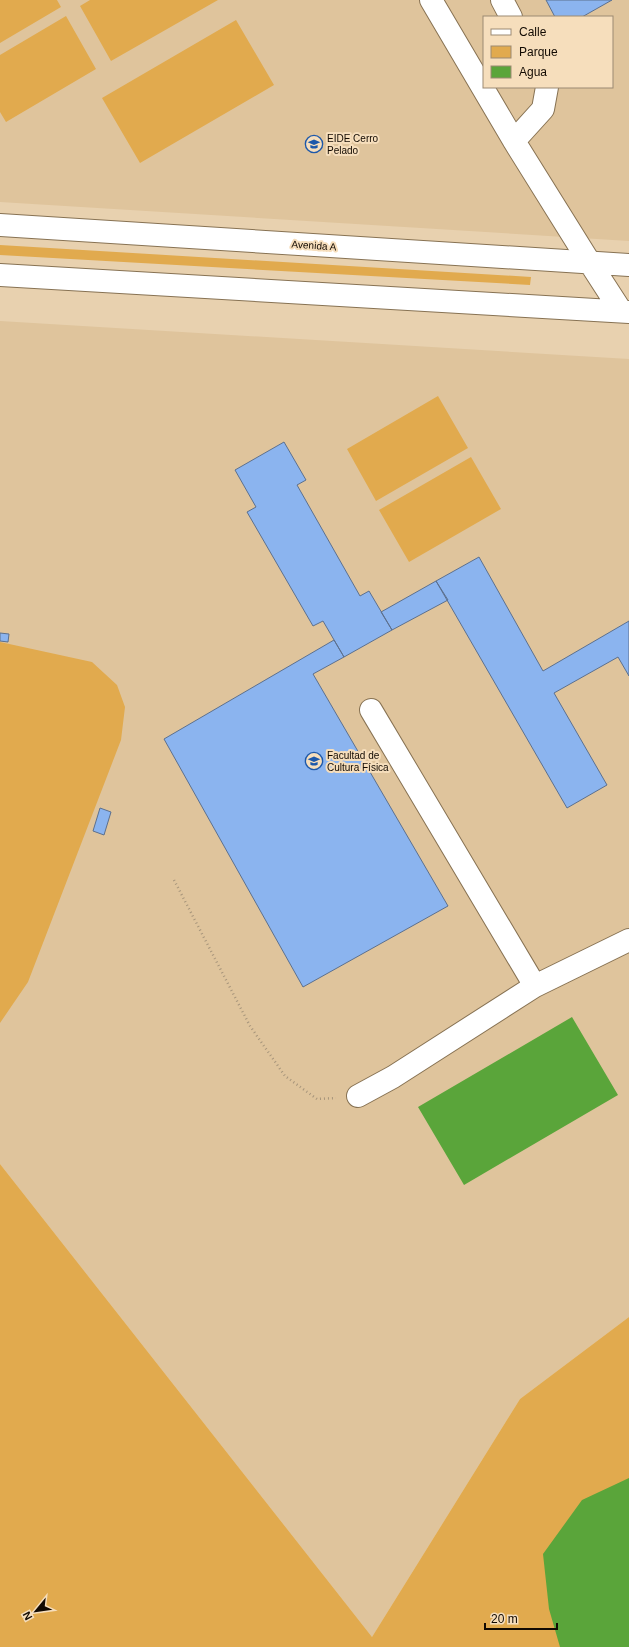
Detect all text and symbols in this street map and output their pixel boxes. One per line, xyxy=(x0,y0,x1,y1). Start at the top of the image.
legend xyxy=(483,16,613,88)
text: Calle xyxy=(519,25,547,39)
text: Parque xyxy=(519,45,558,59)
text: Agua xyxy=(519,65,547,79)
place label: EIDE Cerro Pelado xyxy=(327,133,379,156)
school or university icon: EIDE Cerro Pelado xyxy=(304,134,324,154)
street label: Avenida A xyxy=(291,238,337,253)
place label: Facultad de Cultura Física xyxy=(327,750,389,773)
school or university icon: Facultad de Cultura Física xyxy=(304,751,324,771)
north arrow xyxy=(16,1591,56,1631)
scale bar xyxy=(485,1605,557,1631)
text: N xyxy=(20,1609,34,1622)
text: 20 m xyxy=(491,1612,518,1626)

